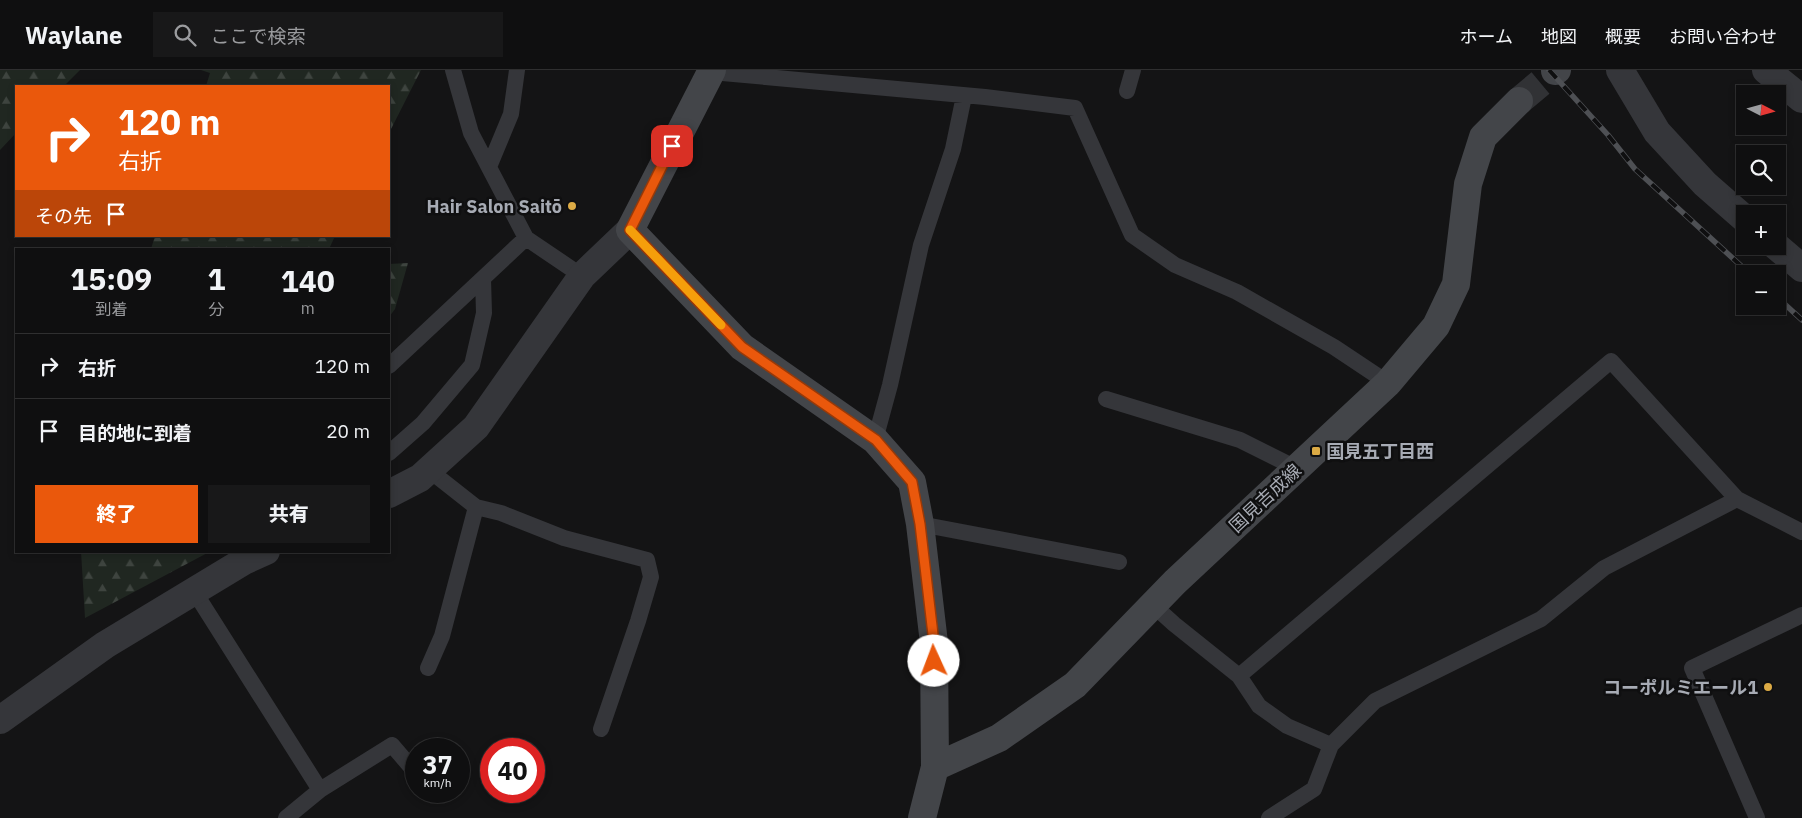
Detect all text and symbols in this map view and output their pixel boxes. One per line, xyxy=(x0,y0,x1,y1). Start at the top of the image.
search box xyxy=(153,12,503,57)
text: Waylane xyxy=(25,19,123,51)
icon: search xyxy=(171,21,199,49)
text: ここで検索 xyxy=(211,24,306,48)
text: ホーム xyxy=(1460,25,1513,48)
text: 地図 xyxy=(1541,25,1577,48)
text: 概要 xyxy=(1605,25,1641,48)
text: お問い合わせ xyxy=(1669,25,1777,48)
north arrow xyxy=(1736,85,1786,135)
map controls xyxy=(1736,85,1786,315)
text: 120 m xyxy=(118,99,221,145)
icon: right xyxy=(35,105,100,170)
pin xyxy=(651,125,693,167)
icon: arrive xyxy=(658,132,686,160)
button: search xyxy=(1736,145,1786,195)
text: 右折 xyxy=(118,146,162,175)
place label: Hair Salon Saitō xyxy=(426,195,562,218)
icon: arrive xyxy=(102,200,130,228)
marker: Hair Salon Saitō xyxy=(566,200,578,212)
text: その先 xyxy=(35,204,92,228)
button: + xyxy=(1736,205,1786,255)
text: 15:09 xyxy=(70,259,152,298)
text: 1 xyxy=(207,259,225,298)
text: 140 xyxy=(281,261,335,300)
button: − xyxy=(1736,265,1786,315)
text: m xyxy=(301,298,315,318)
text: 到着 xyxy=(95,299,127,319)
text: 分 xyxy=(208,299,224,319)
icon: right xyxy=(35,352,63,380)
text: 120 m xyxy=(315,354,370,378)
text: 右折 xyxy=(78,356,116,380)
icon: arrive xyxy=(35,417,63,445)
text: 20 m xyxy=(326,419,370,443)
text: 目的地に到着 xyxy=(78,421,192,445)
place label: 国見五丁目西 xyxy=(1326,440,1434,463)
marker: 国見五丁目西 xyxy=(1310,445,1322,457)
street label: 国見吉成線 xyxy=(1224,459,1306,537)
button: 終了 xyxy=(35,485,198,543)
button: 共有 xyxy=(208,485,370,543)
position arrow xyxy=(907,634,959,686)
place label: コーポルミエール1 xyxy=(1603,676,1758,699)
marker: コーポルミエール1 xyxy=(1762,681,1774,693)
speed limit sign: 40 xyxy=(480,738,545,803)
text: 37 xyxy=(422,748,453,781)
text: km/h xyxy=(423,775,452,790)

